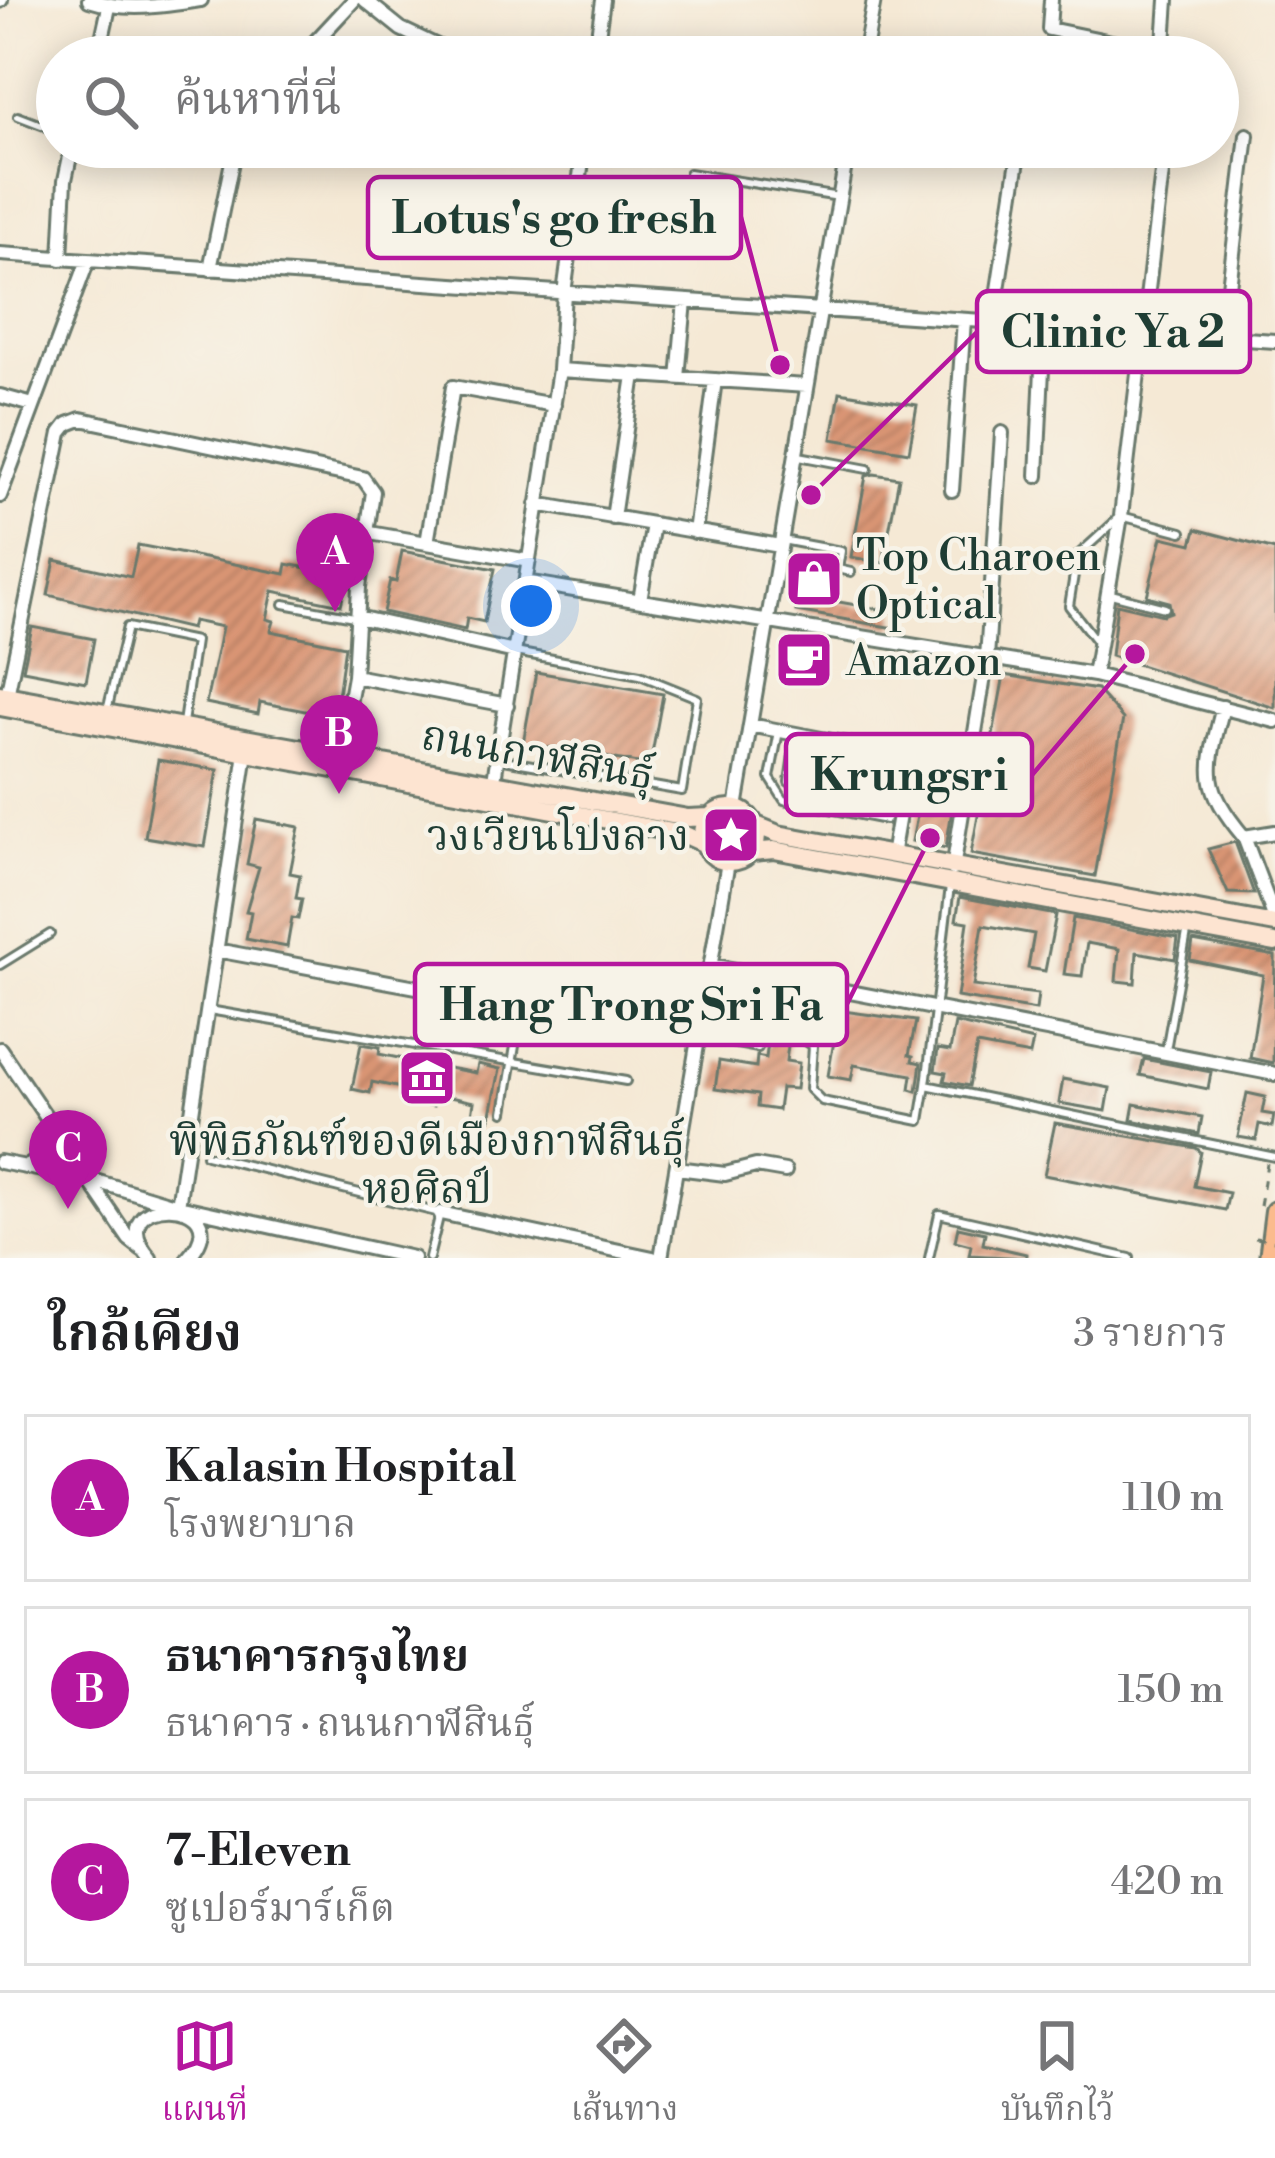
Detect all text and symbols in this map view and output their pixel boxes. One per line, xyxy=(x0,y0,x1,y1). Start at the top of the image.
search box xyxy=(36,36,1239,168)
icon: search xyxy=(78,69,144,135)
text: ค้นหาที่นี่ xyxy=(174,72,342,129)
callout: Lotus's go fresh xyxy=(368,177,741,258)
text: Lotus's go fresh xyxy=(391,191,717,248)
callout: Clinic Ya 2 xyxy=(977,291,1250,372)
text: Clinic Ya 2 xyxy=(1001,305,1225,362)
pin: A xyxy=(296,513,374,612)
place label: Top Charoen Optical xyxy=(856,531,1101,632)
shop icon: Top Charoen Optical xyxy=(783,548,845,610)
your location xyxy=(501,576,561,636)
cafe icon: Amazon xyxy=(773,629,835,691)
place label: Amazon xyxy=(845,636,1002,689)
pin: B xyxy=(300,695,378,794)
street label: ถนนกาฬสินธุ์ xyxy=(417,710,658,803)
callout: Krungsri xyxy=(786,734,1032,815)
text: Krungsri xyxy=(810,748,1008,805)
place icon: วงเวียนโปงลาง xyxy=(700,804,762,866)
place label: วงเวียนโปงลาง xyxy=(427,806,689,864)
callout: Hang Trong Sri Fa xyxy=(415,964,847,1045)
text: Hang Trong Sri Fa xyxy=(439,978,824,1035)
museum icon: พิพิธภัณฑ์ของดีเมืองกาฬสินธุ์ หอศิลป์ xyxy=(396,1047,458,1109)
pin: C xyxy=(29,1110,107,1209)
place label: พิพิธภัณฑ์ของดีเมืองกาฬสินธุ์ หอศิลป์ xyxy=(169,1116,685,1217)
text: ใกล้เคียง xyxy=(48,1303,242,1367)
text: 3 รายการ xyxy=(1073,1310,1227,1359)
text: Kalasin Hospital xyxy=(165,1439,517,1496)
text: A xyxy=(76,1474,104,1523)
text: 110 m xyxy=(1122,1474,1224,1523)
text: โรงพยาบาล xyxy=(165,1501,356,1550)
text: ธนาคารกรุงไทย xyxy=(165,1629,469,1686)
text: B xyxy=(75,1666,105,1715)
text: 150 m xyxy=(1118,1666,1224,1715)
text: ธนาคาร · ถนนกาฬสินธุ์ xyxy=(165,1700,535,1749)
text: 7-Eleven xyxy=(165,1823,351,1880)
text: C xyxy=(76,1858,104,1907)
text: 420 m xyxy=(1111,1858,1224,1907)
text: ซูเปอร์มาร์เก็ต xyxy=(165,1885,395,1934)
tab: แผนที่ xyxy=(161,2013,248,2138)
tab: เส้นทาง xyxy=(571,2013,678,2138)
tab: บันทึกไว้ xyxy=(1001,2013,1114,2138)

